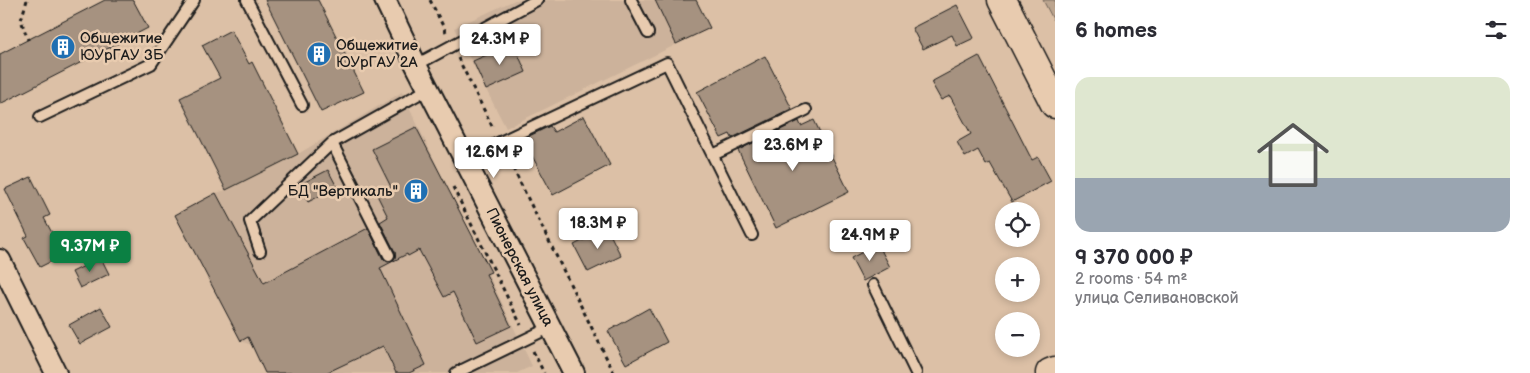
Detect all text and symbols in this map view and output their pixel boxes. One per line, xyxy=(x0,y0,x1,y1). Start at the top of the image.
icon: filters xyxy=(1482,16,1510,44)
text: 6 homes xyxy=(1075,18,1157,43)
pin: 24.3M ₽ xyxy=(454,23,546,66)
place label: Общежитие ЮУрГАУ 3Б xyxy=(80,29,164,65)
text: 24.3M ₽ xyxy=(471,30,529,49)
building icon: Общежитие ЮУрГАУ 3Б xyxy=(50,34,76,60)
place label: Общежитие ЮУрГАУ 2А xyxy=(336,36,419,72)
building icon: Общежитие ЮУрГАУ 2А xyxy=(306,41,332,67)
icon: home xyxy=(1248,110,1338,200)
pin: 23.6M ₽ xyxy=(747,130,839,172)
pin: 12.6M ₽ xyxy=(448,136,540,179)
text: 23.6M ₽ xyxy=(763,136,823,155)
text: 12.6M ₽ xyxy=(466,143,522,162)
building icon: БД "Вертикаль" xyxy=(403,178,429,204)
place label: БД "Вертикаль" xyxy=(288,182,398,201)
map controls xyxy=(995,202,1040,357)
button: locate xyxy=(995,202,1040,247)
street label: Пионерская улица xyxy=(481,205,558,330)
pin: 18.3M ₽ xyxy=(552,208,644,250)
text: 18.3M ₽ xyxy=(570,214,626,233)
pin: 24.9M ₽ xyxy=(824,220,916,262)
text: 24.9M ₽ xyxy=(841,226,899,245)
pin: 9.37M ₽ xyxy=(44,230,136,273)
text: 9.37M ₽ xyxy=(61,237,119,256)
text: 9 370 000 ₽ xyxy=(1075,245,1193,270)
button: + xyxy=(995,257,1040,302)
text: 2 rooms · 54 m² xyxy=(1075,270,1187,289)
text: улица Селивановской xyxy=(1075,289,1239,308)
button: − xyxy=(995,312,1040,357)

